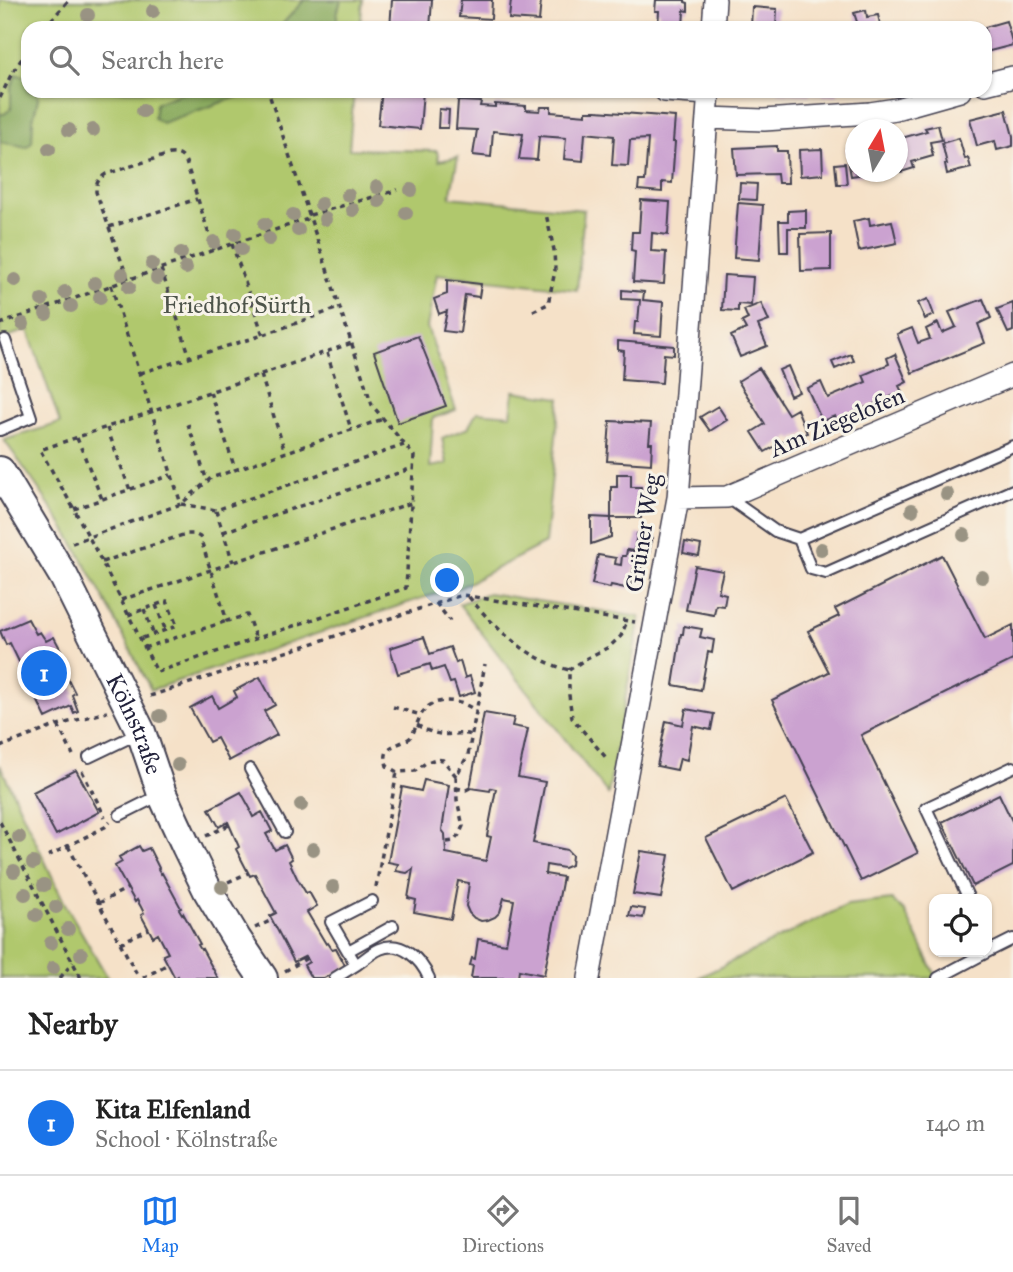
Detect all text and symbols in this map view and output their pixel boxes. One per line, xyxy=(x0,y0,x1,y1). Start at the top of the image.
search box xyxy=(21,21,992,98)
icon: search xyxy=(45,41,83,79)
text: Search here xyxy=(101,44,224,76)
north arrow xyxy=(845,119,908,182)
park label: Friedhof Sürth xyxy=(163,290,311,320)
street label: Am Ziegelofen xyxy=(764,380,909,464)
street label: Grüner Weg xyxy=(619,471,667,594)
your location xyxy=(430,563,464,597)
pin: 1 xyxy=(21,647,67,699)
street label: Kölnstraße xyxy=(99,668,169,778)
map controls xyxy=(929,894,992,957)
button: locate xyxy=(929,894,992,957)
text: Nearby xyxy=(28,1006,118,1042)
text: Kita Elfenland xyxy=(95,1093,250,1125)
text: 1 xyxy=(46,1109,56,1137)
text: 140 m xyxy=(925,1109,985,1137)
text: School · Kölnstraße xyxy=(95,1125,278,1153)
tab: Map xyxy=(141,1192,179,1257)
tab: Directions xyxy=(462,1192,544,1257)
tab: Saved xyxy=(827,1192,872,1257)

